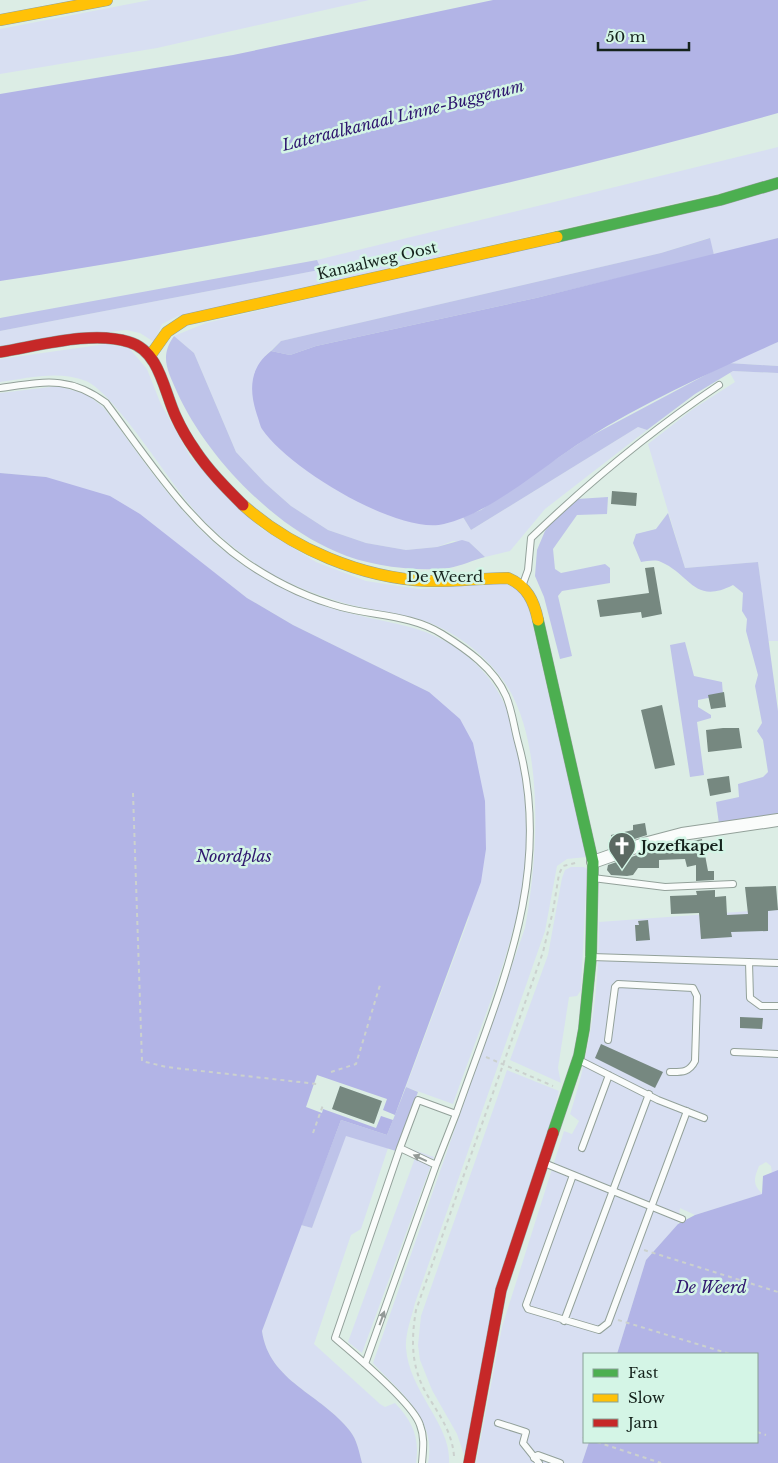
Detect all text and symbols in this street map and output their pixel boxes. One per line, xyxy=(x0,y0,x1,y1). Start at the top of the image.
scale bar xyxy=(598,20,689,52)
text: 50 m xyxy=(606,27,646,46)
water label: Lateraalkanaal Linne-Buggenum xyxy=(279,75,526,155)
street label: Kanaalweg Oost xyxy=(315,237,439,284)
street label: De Weerd xyxy=(407,567,483,586)
church icon: Jozefkapel xyxy=(607,831,637,870)
place label: Jozefkapel xyxy=(638,836,724,855)
water label: Noordplas xyxy=(195,846,272,866)
one-way arrow xyxy=(413,1153,427,1161)
water label: De Weerd xyxy=(674,1277,747,1297)
one-way arrow xyxy=(378,1310,386,1325)
legend xyxy=(583,1353,758,1443)
text: Fast xyxy=(628,1363,659,1382)
text: Slow xyxy=(628,1388,665,1407)
text: Jam xyxy=(626,1413,658,1432)

